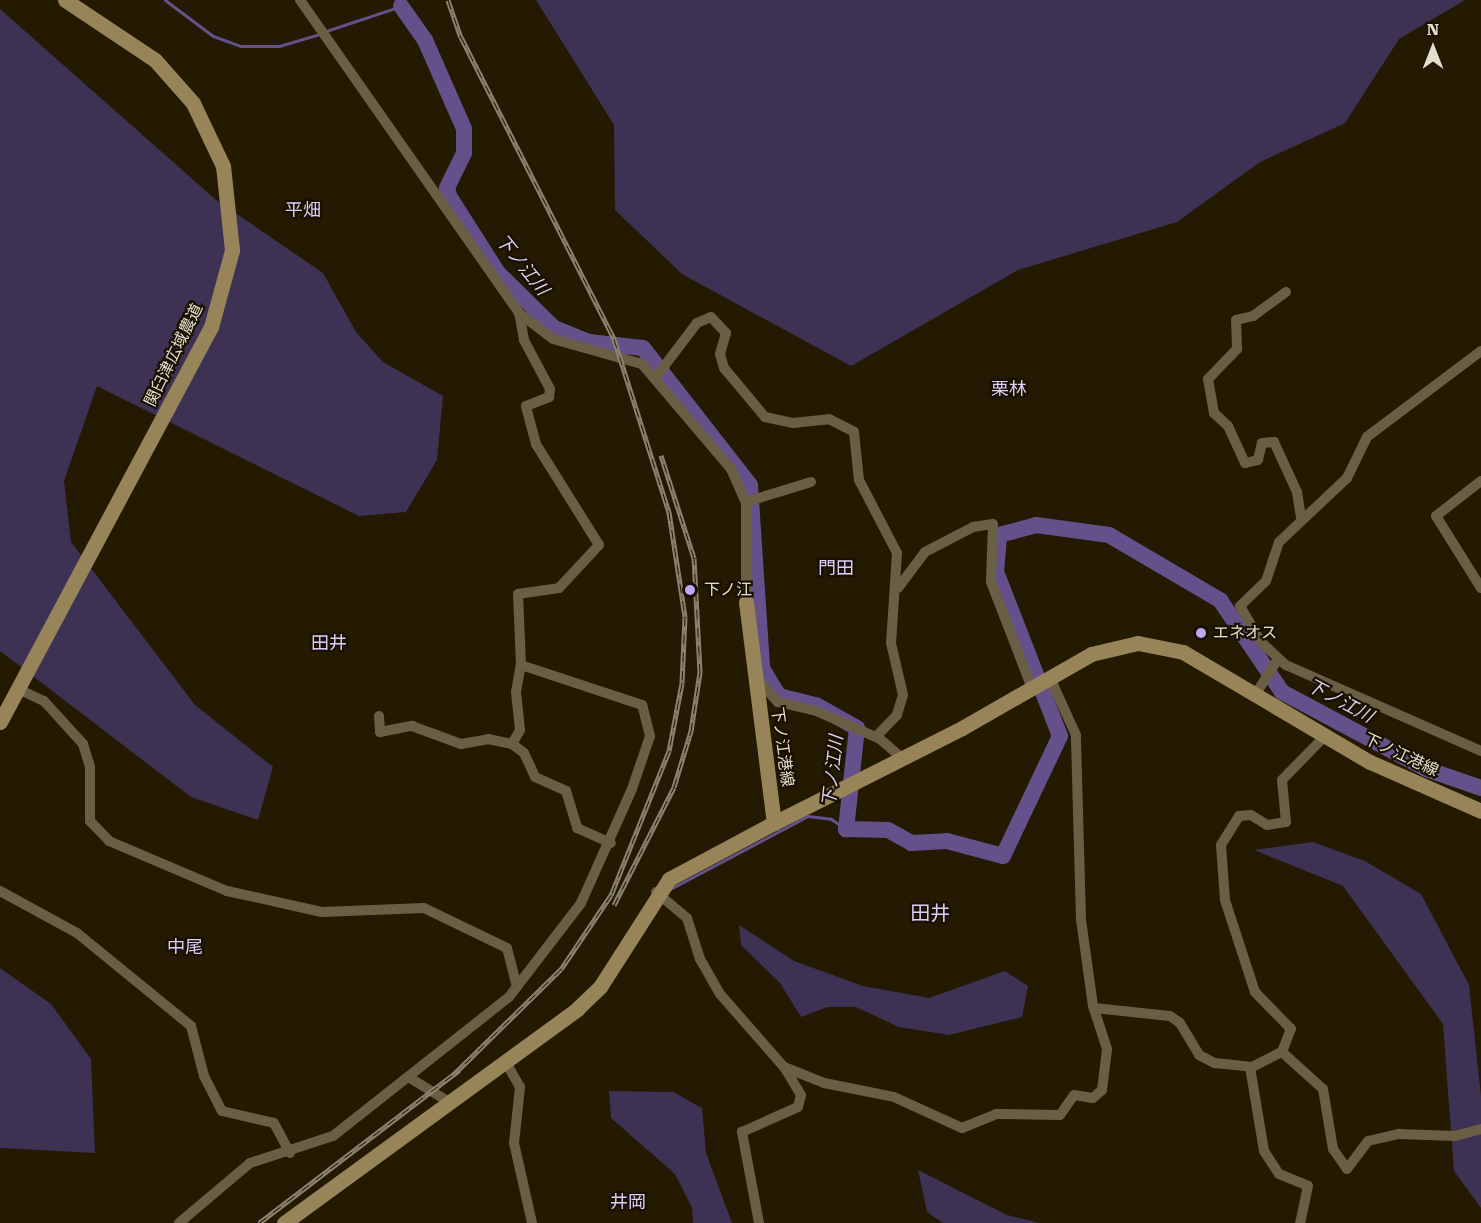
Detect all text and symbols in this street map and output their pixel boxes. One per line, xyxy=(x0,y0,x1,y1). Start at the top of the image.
north arrow xyxy=(1403,18,1463,78)
text: N xyxy=(1427,20,1439,39)
district label: 平畑 xyxy=(285,199,321,221)
water label: 下ノ江川 xyxy=(491,230,553,300)
street label: 関臼津広域農道 xyxy=(141,300,207,410)
district label: 栗林 xyxy=(991,378,1027,400)
district label: 門田 xyxy=(818,557,854,579)
place label: 下ノ江 xyxy=(704,580,752,600)
marker: 下ノ江 xyxy=(681,581,699,599)
place label: エネオス xyxy=(1213,623,1277,643)
marker: エネオス xyxy=(1194,626,1208,640)
district label: 田井 xyxy=(311,632,347,654)
water label: 下ノ江川 xyxy=(1303,675,1377,727)
street label: 下ノ江港線 xyxy=(767,706,797,788)
street label: 下ノ江港線 xyxy=(1361,729,1441,781)
water label: 下ノ江川 xyxy=(818,734,848,808)
district label: 田井 xyxy=(910,901,950,925)
district label: 中尾 xyxy=(167,936,203,958)
district label: 井岡 xyxy=(610,1191,646,1213)

